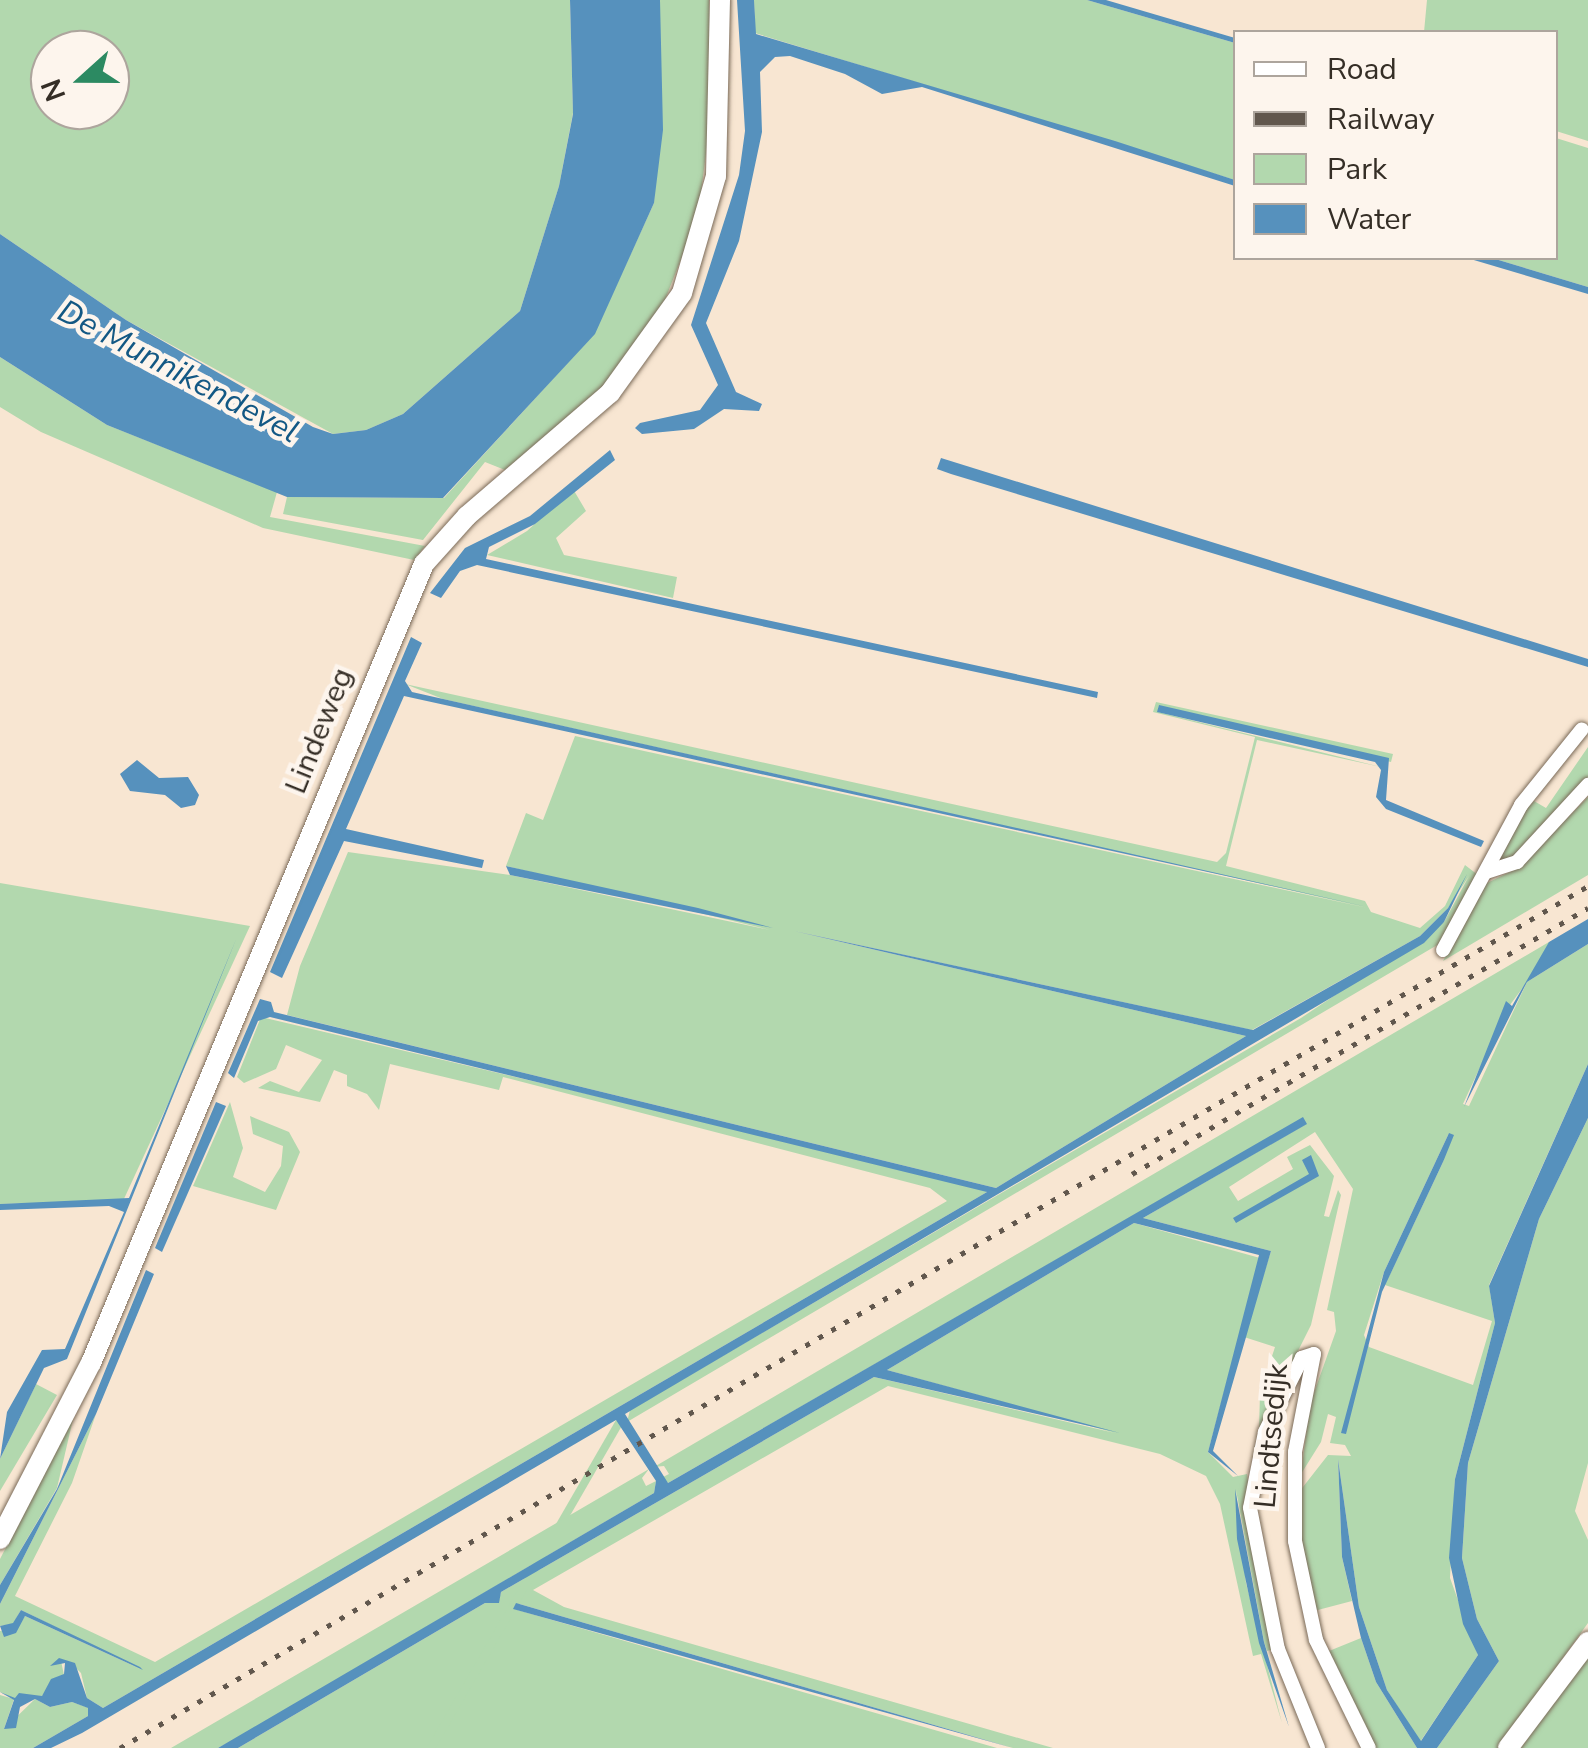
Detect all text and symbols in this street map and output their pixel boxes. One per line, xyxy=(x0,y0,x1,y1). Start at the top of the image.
north arrow xyxy=(30,30,130,130)
legend xyxy=(1233,30,1558,260)
text: Road xyxy=(1327,49,1397,90)
text: N xyxy=(32,73,75,107)
text: Railway xyxy=(1327,99,1435,140)
text: Park xyxy=(1327,149,1387,190)
text: Water xyxy=(1327,199,1411,240)
water label: De Munnikendevel xyxy=(51,292,305,452)
street label: Lindeweg xyxy=(279,663,361,799)
street label: Lindtsedijk xyxy=(1248,1362,1296,1510)

